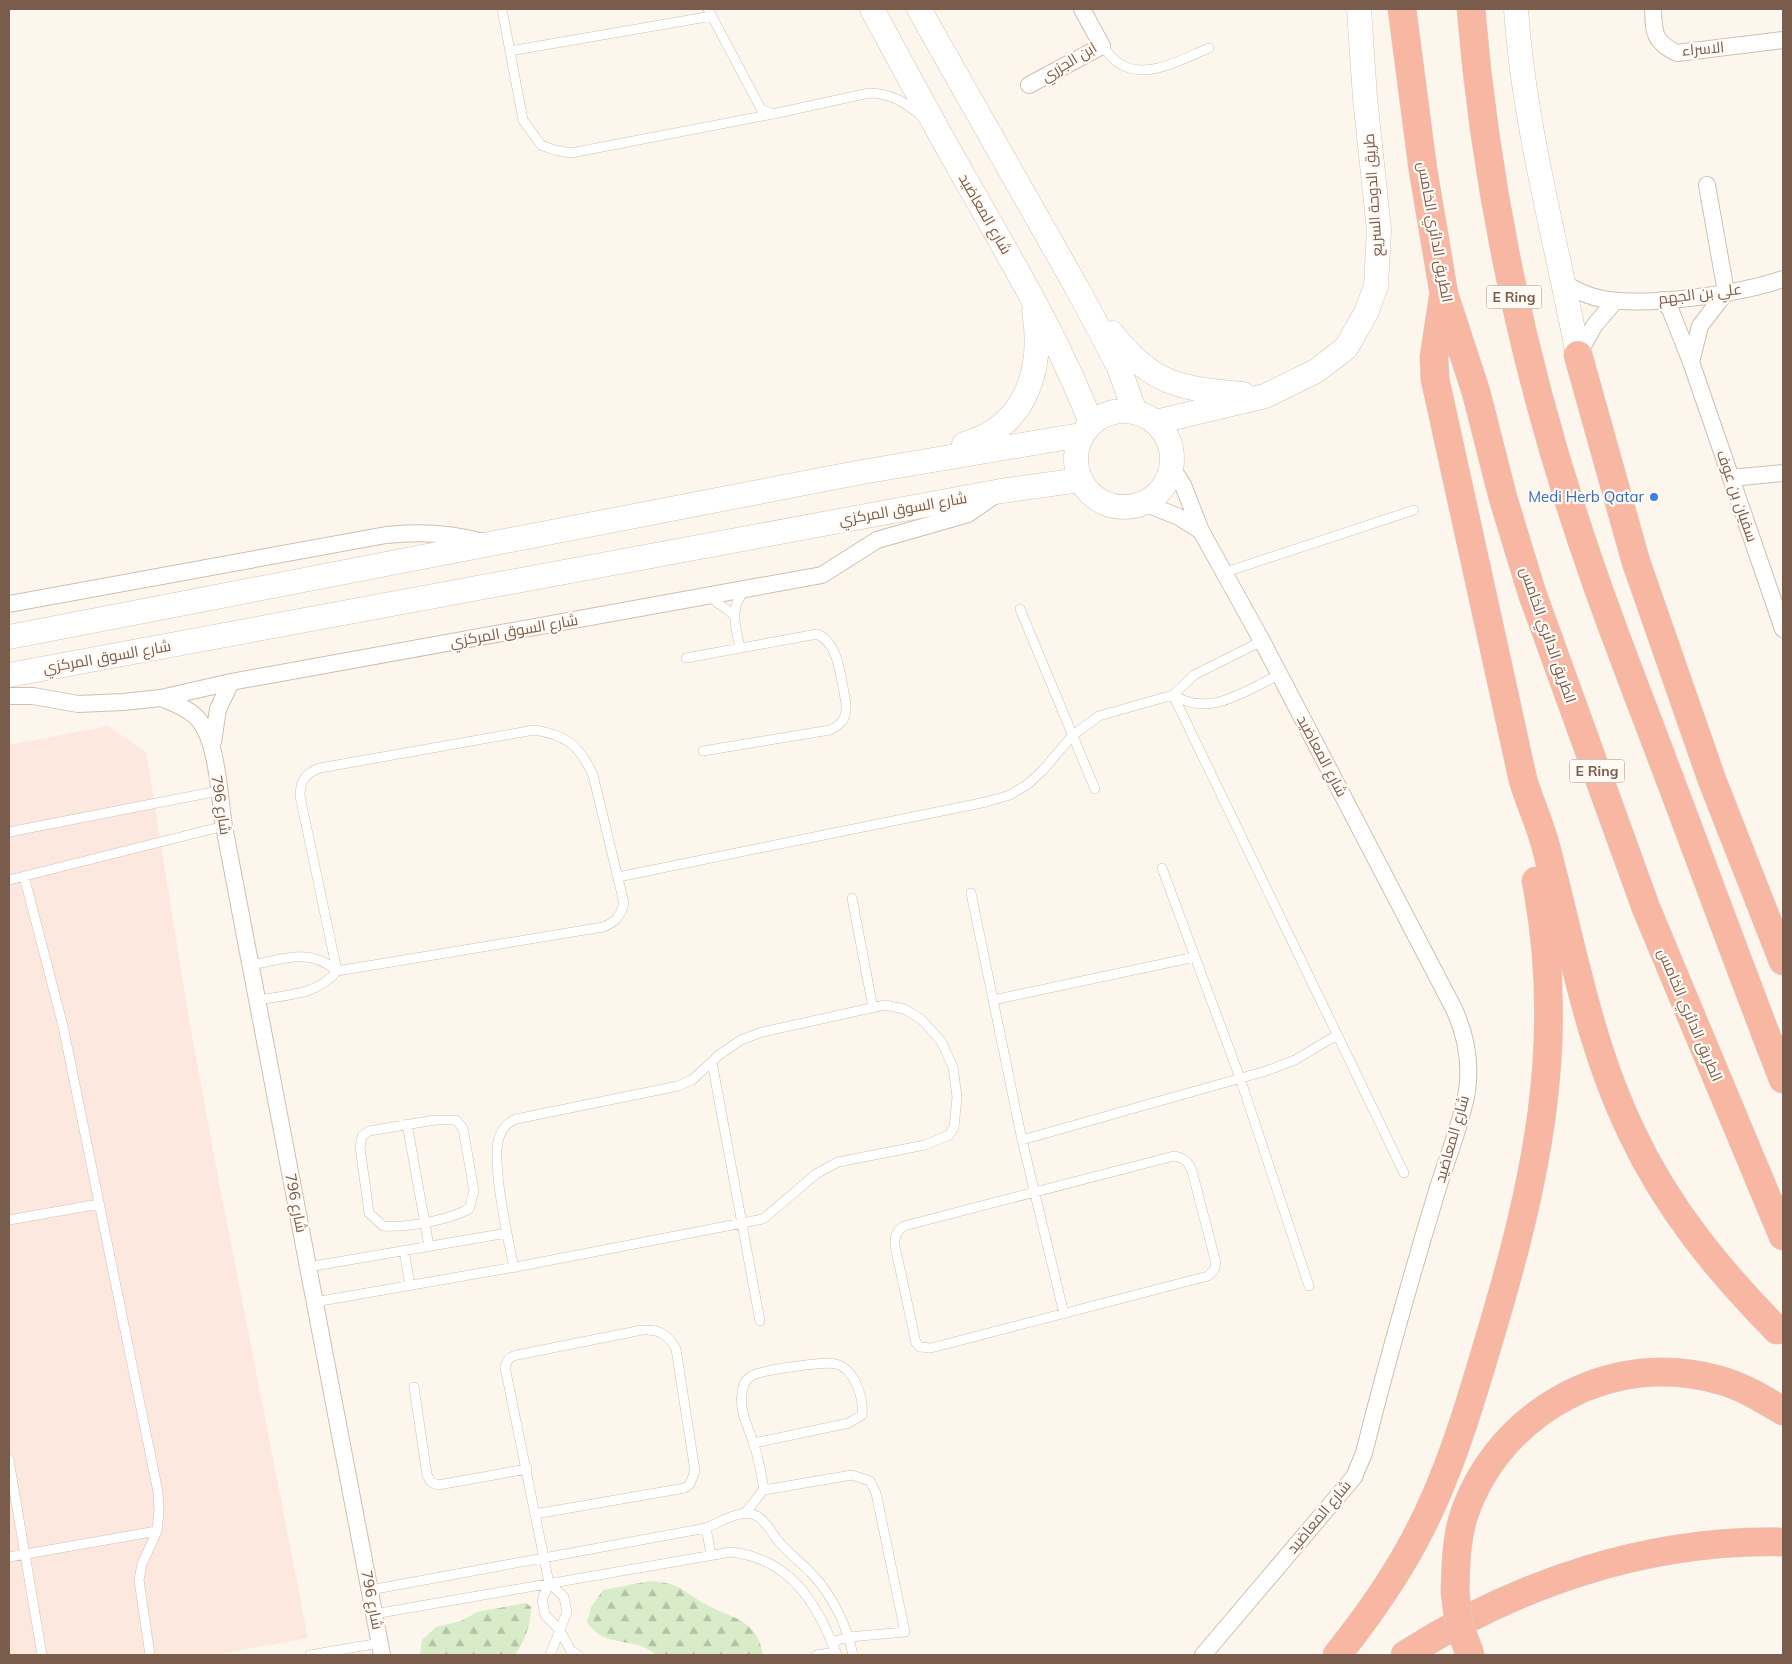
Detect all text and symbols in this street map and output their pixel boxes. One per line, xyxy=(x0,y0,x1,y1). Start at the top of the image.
street label: الاسراء xyxy=(1681,37,1725,60)
street label: ابن الجزري xyxy=(1037,38,1102,88)
street label: طريق الدوحة السريع xyxy=(1359,133,1388,257)
street label: الطريق الدائري الخامس xyxy=(1411,160,1457,304)
street label: شارع المعاضيد xyxy=(953,170,1016,258)
street label: علي بن الجهم xyxy=(1657,279,1743,311)
road number: E Ring xyxy=(1486,286,1542,308)
street label: سفيان بن عوف xyxy=(1712,447,1762,545)
place label: Medi Herb Qatar xyxy=(1528,487,1645,506)
street label: شارع السوق المركزي xyxy=(837,488,969,532)
marker: Medi Herb Qatar xyxy=(1648,491,1660,503)
street label: الطريق الدائري الخامس xyxy=(1513,564,1581,706)
street label: شارع السوق المركزي xyxy=(448,610,580,654)
street label: شارع السوق المركزي xyxy=(41,636,173,680)
street label: شارع المعاضيد xyxy=(1291,712,1352,801)
road number: E Ring xyxy=(1570,759,1624,782)
street label: شارع 796 xyxy=(205,774,236,836)
street label: الطريق الدائري الخامس xyxy=(1651,946,1727,1085)
street label: شارع المعاضيد xyxy=(1430,1093,1475,1185)
street label: شارع 796 xyxy=(279,1172,312,1235)
street label: شارع المعاضيد xyxy=(1282,1476,1356,1559)
street label: شارع 796 xyxy=(355,1569,388,1632)

